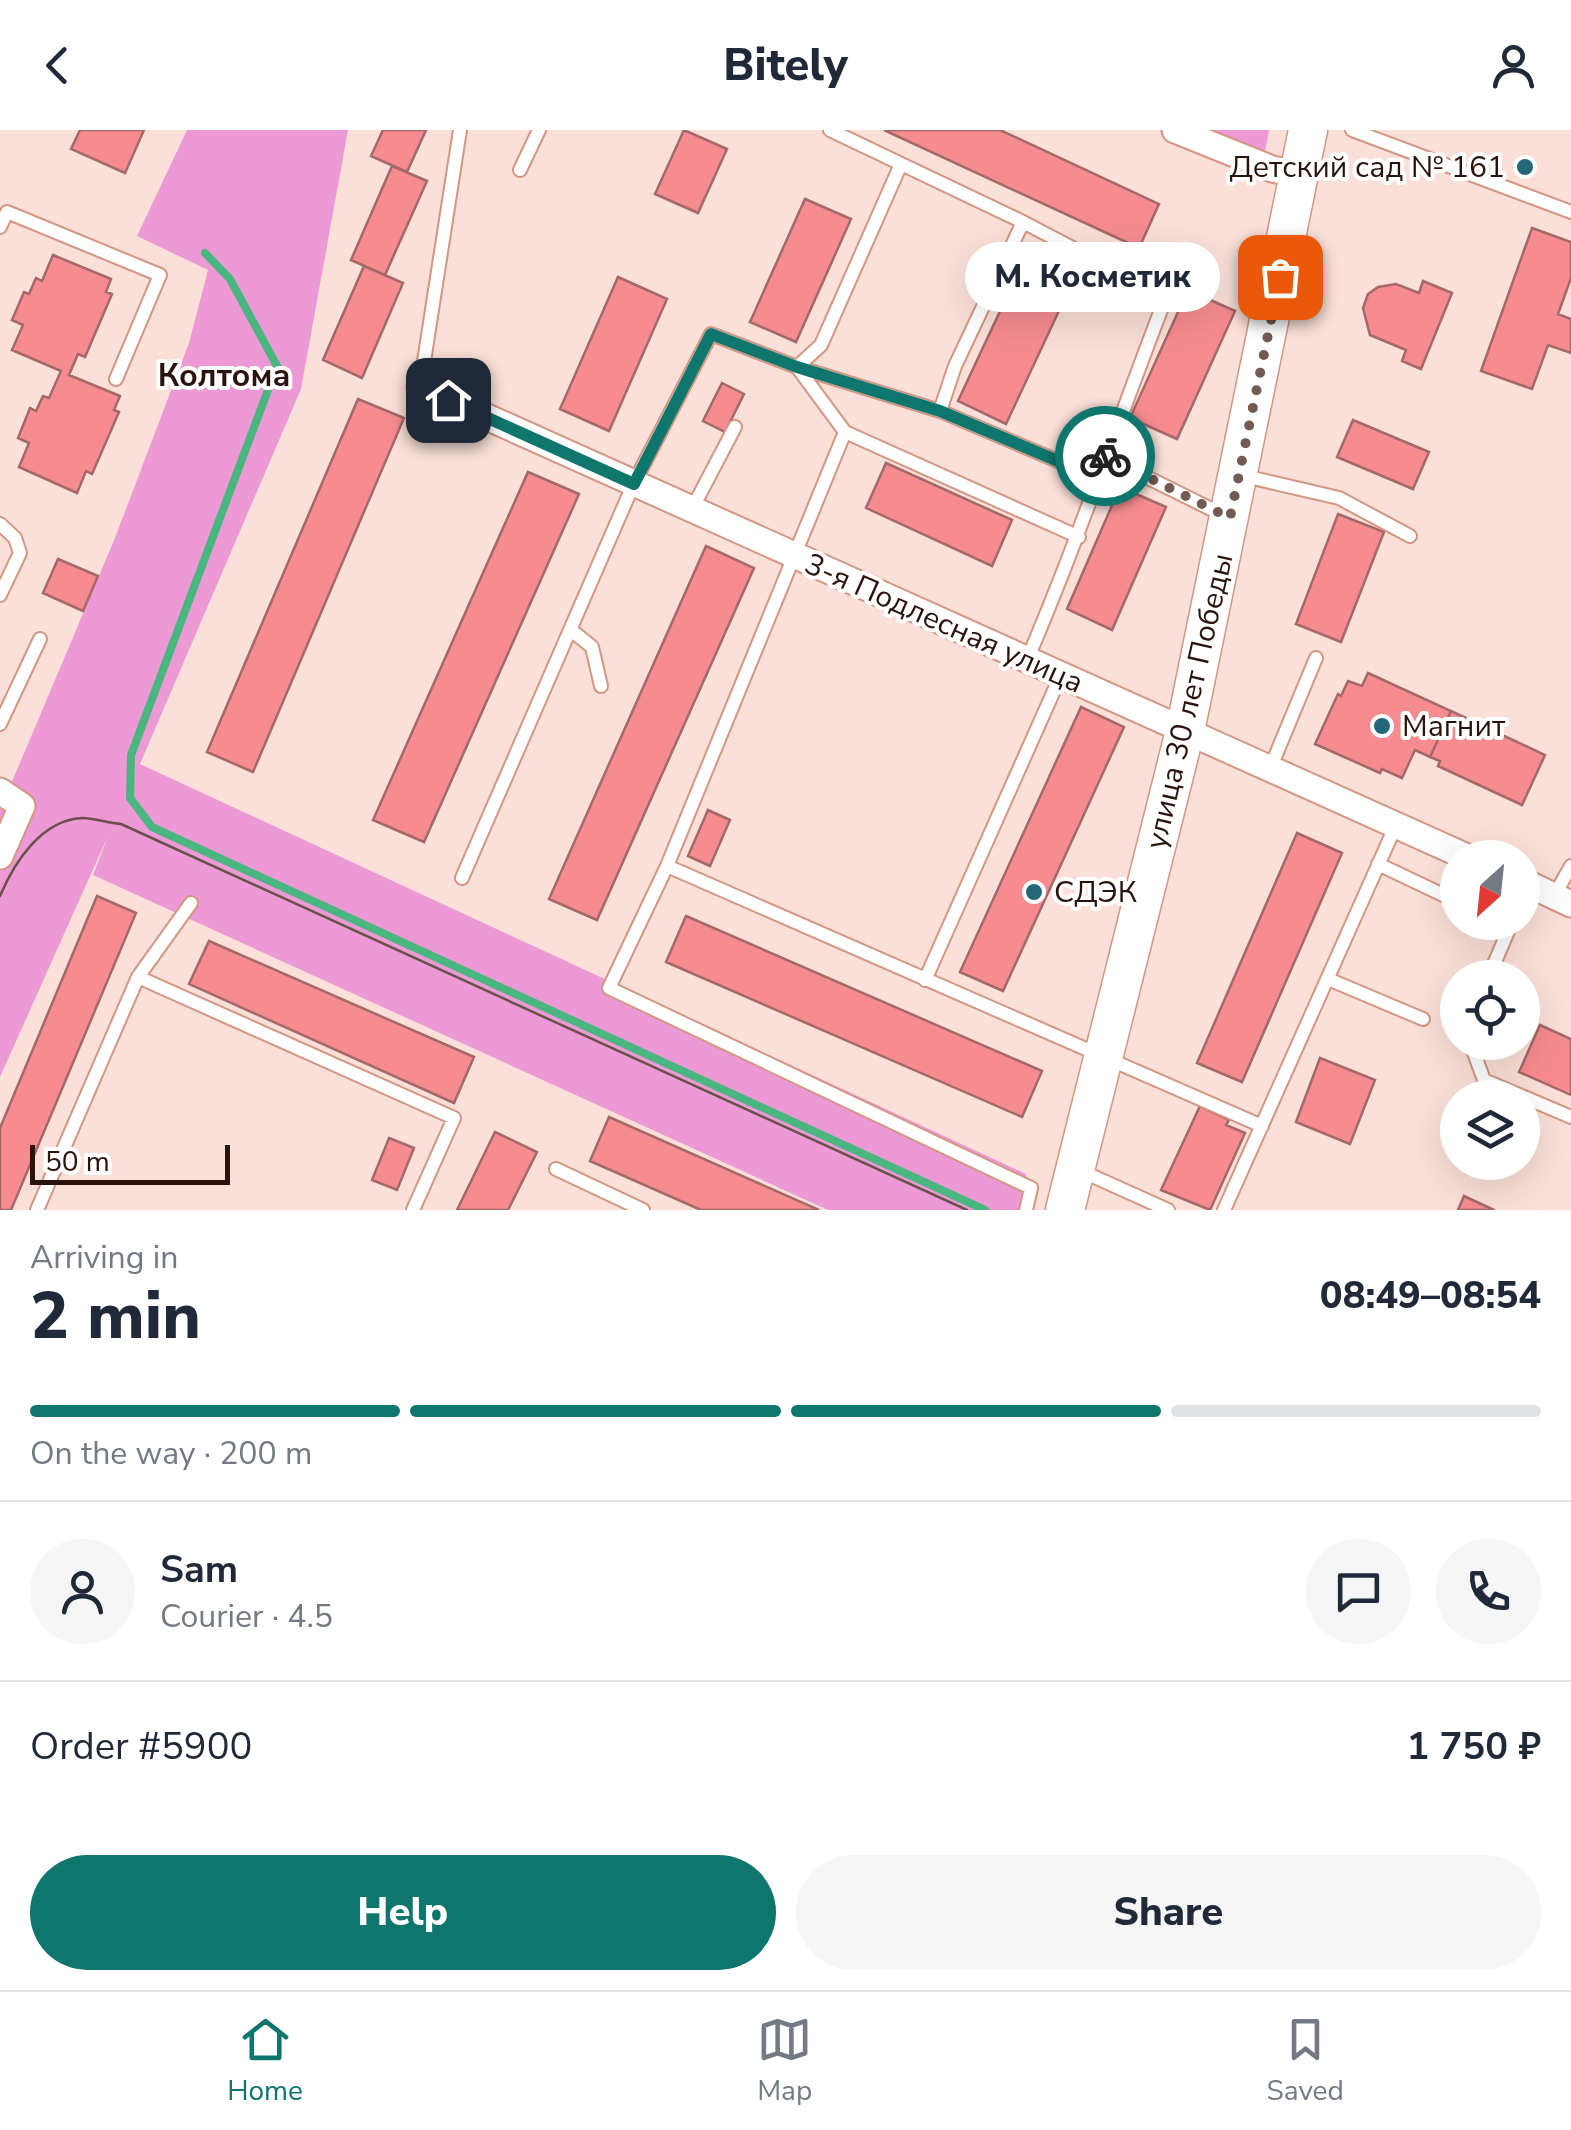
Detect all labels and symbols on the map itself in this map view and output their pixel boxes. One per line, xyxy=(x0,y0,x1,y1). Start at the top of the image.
place label: Детский сад № 161 xyxy=(1230,147,1505,188)
marker: Детский сад № 161 xyxy=(1514,156,1536,178)
pin xyxy=(1238,235,1323,320)
callout: М. Косметик xyxy=(965,242,1220,312)
district label: Колтома xyxy=(158,354,290,397)
pin xyxy=(406,358,491,443)
courier xyxy=(1055,406,1155,506)
street label: 3-я Подлесная улица xyxy=(798,544,1090,703)
street label: улица 30 лет Победы xyxy=(1136,549,1243,853)
place label: Магнит xyxy=(1402,706,1506,747)
marker: Магнит xyxy=(1371,715,1393,737)
north arrow xyxy=(1440,840,1540,940)
place label: СДЭК xyxy=(1054,872,1137,913)
marker: СДЭК xyxy=(1023,881,1045,903)
scale bar xyxy=(30,1140,230,1184)

